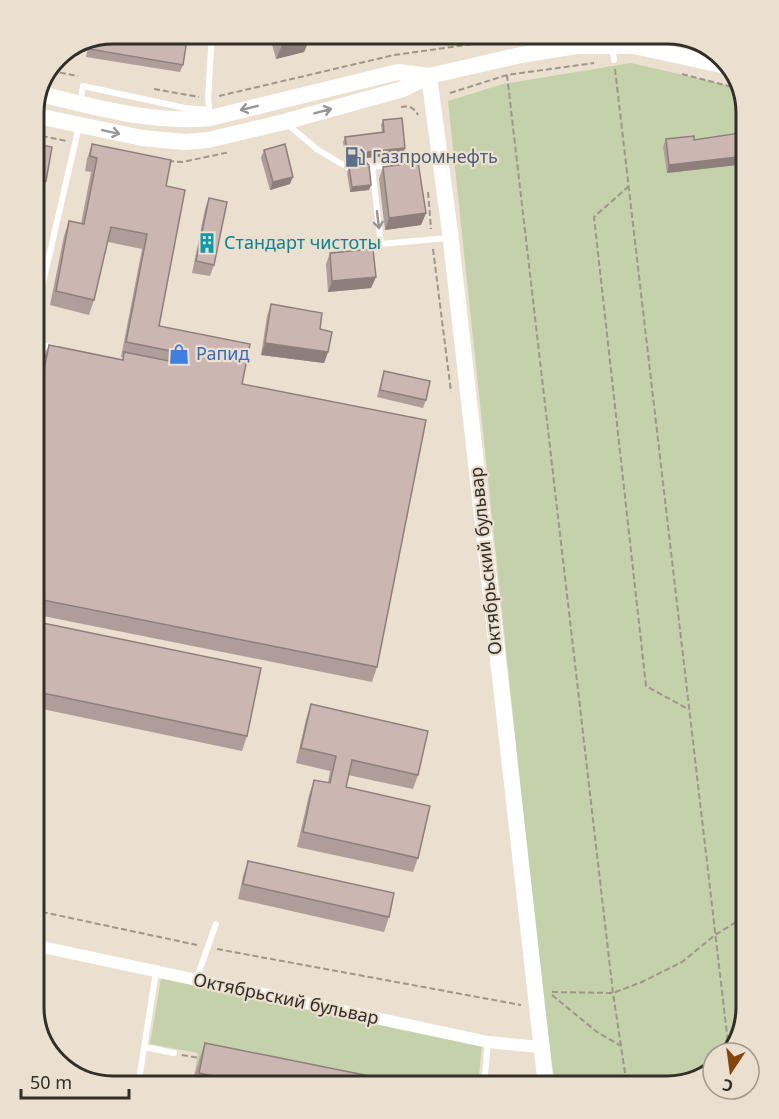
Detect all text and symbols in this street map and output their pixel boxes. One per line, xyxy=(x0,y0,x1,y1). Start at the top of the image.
one-way arrow xyxy=(240,103,259,115)
one-way arrow xyxy=(313,105,332,117)
one-way arrow xyxy=(101,127,120,138)
place label: Газпромнефть xyxy=(372,144,498,168)
fuel station icon: Газпромнефть xyxy=(343,145,367,169)
one-way arrow xyxy=(373,209,384,229)
place label: Стандарт чистоты xyxy=(224,230,381,254)
building icon: Стандарт чистоты xyxy=(195,231,219,255)
place label: Рапид xyxy=(196,341,250,365)
shop icon: Рапид xyxy=(167,342,191,366)
street label: Октябрьский бульвар xyxy=(463,466,507,656)
street label: Октябрьский бульвар xyxy=(191,967,381,1029)
north arrow xyxy=(701,1041,761,1101)
scale bar xyxy=(21,1062,129,1100)
text: 50 m xyxy=(30,1070,72,1094)
text: С xyxy=(720,1074,735,1097)

